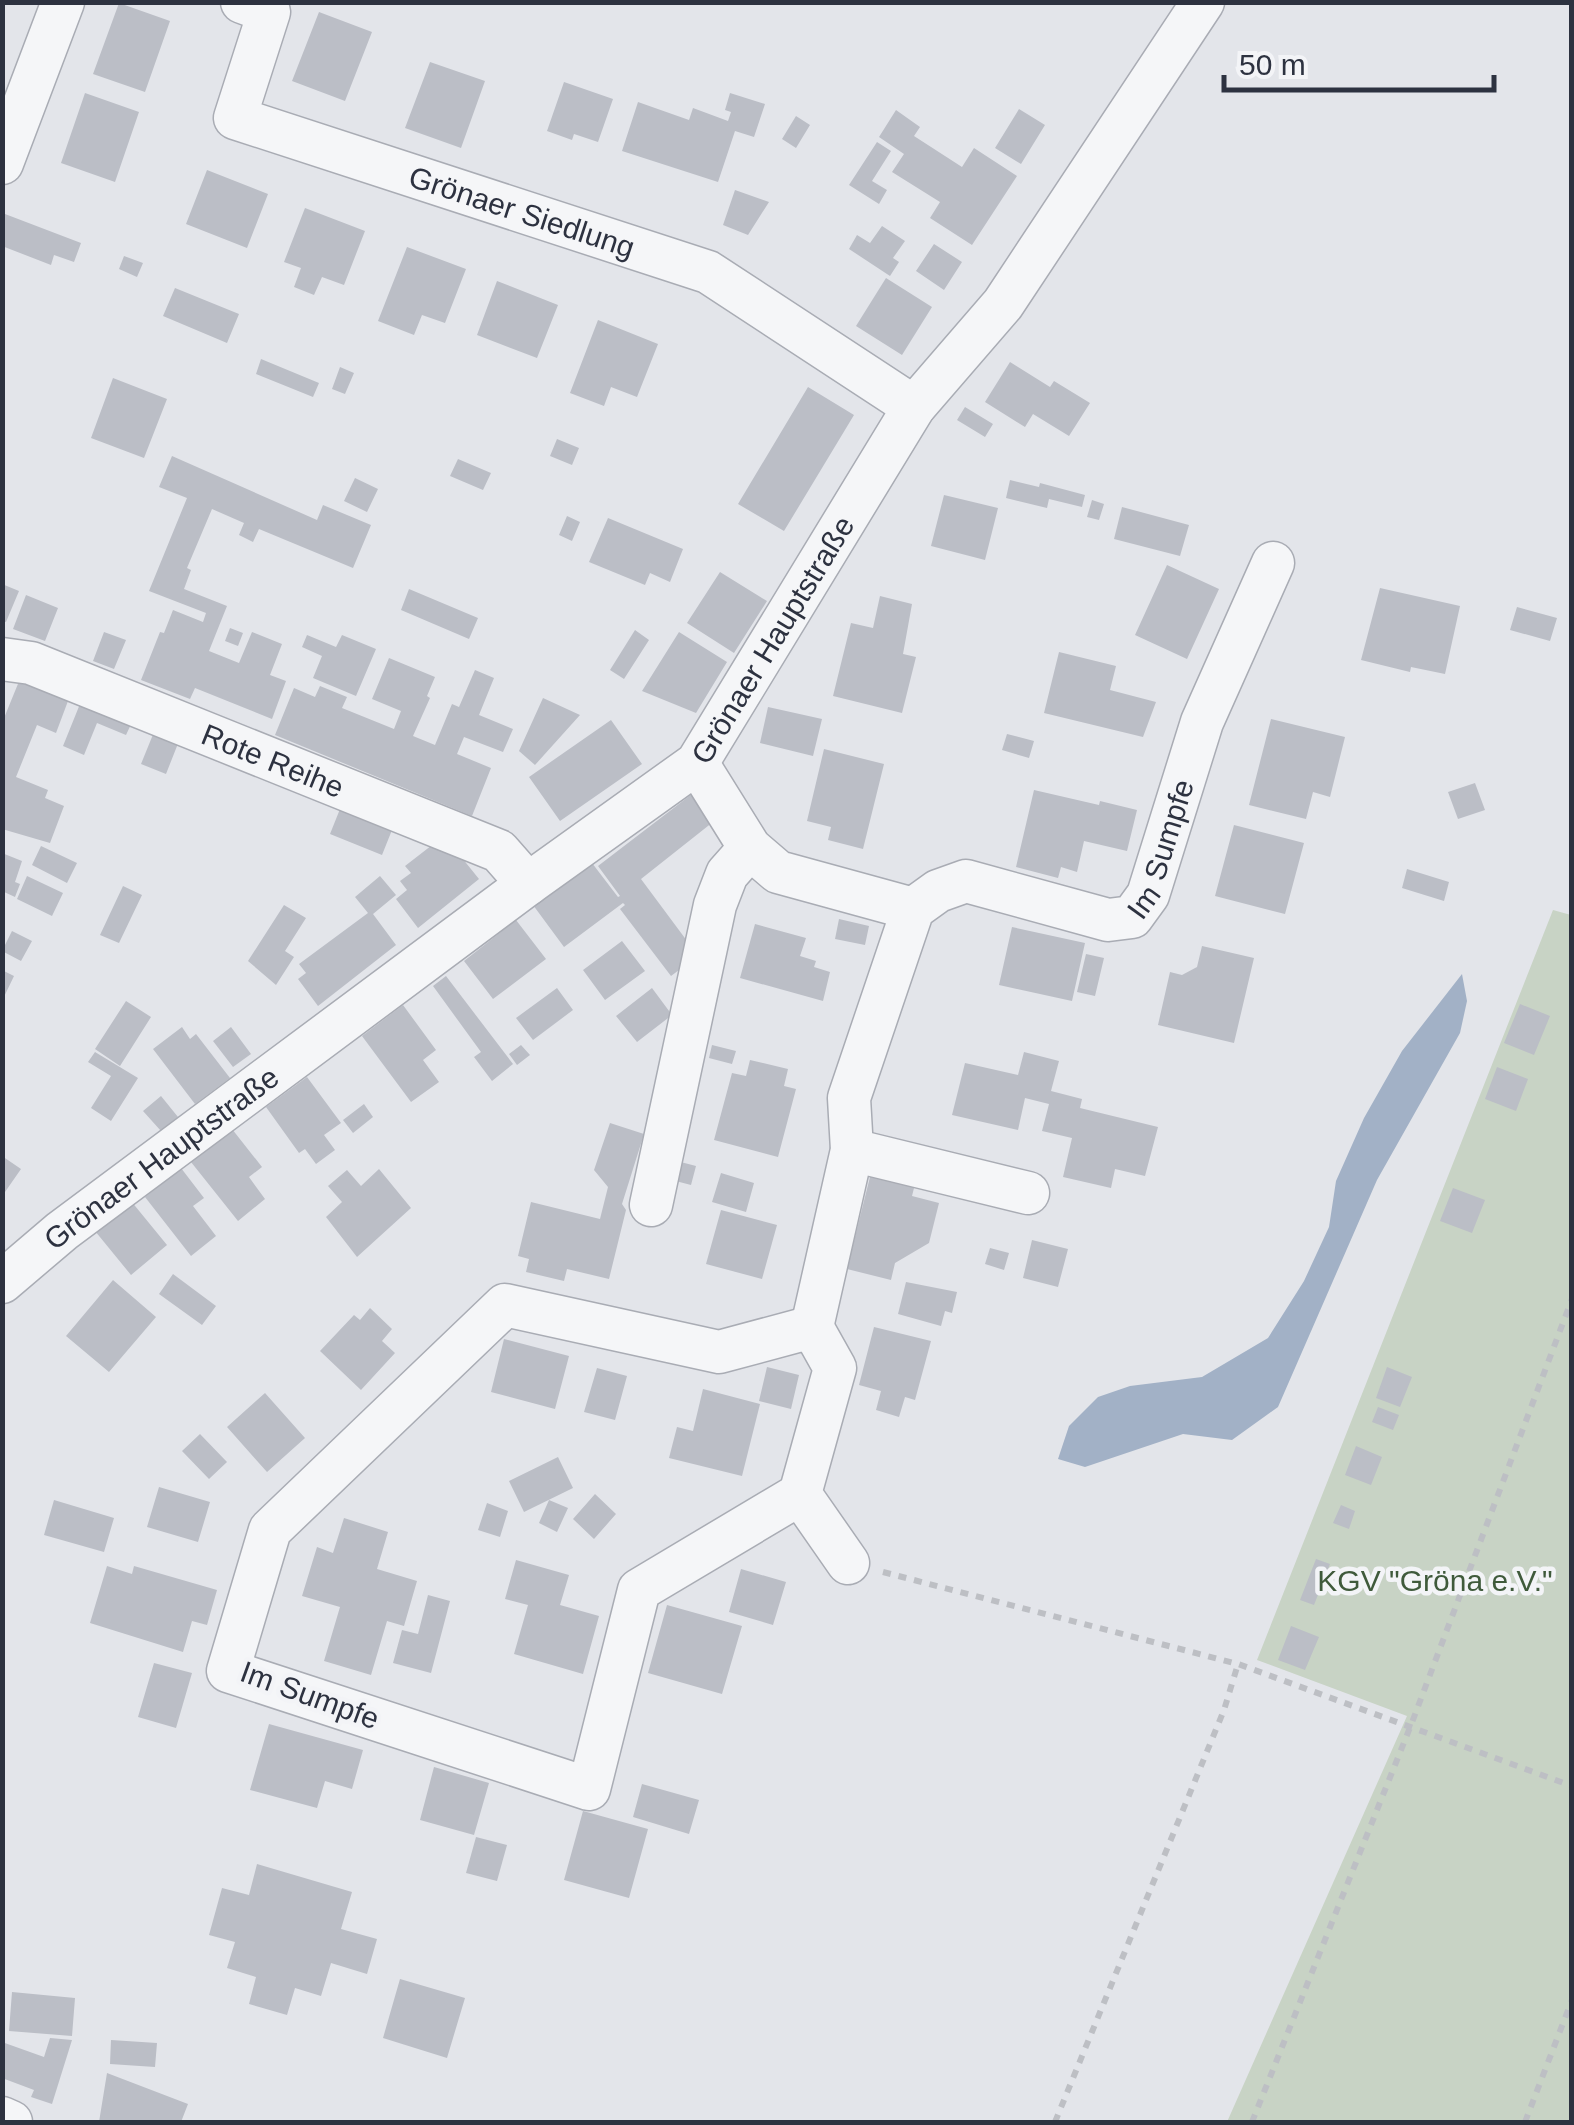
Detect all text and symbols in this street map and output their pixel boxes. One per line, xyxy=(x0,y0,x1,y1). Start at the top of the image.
scale bar xyxy=(1224,30,1494,92)
text: 50 m xyxy=(1239,48,1306,81)
street label: Grönaer Siedlung xyxy=(405,159,639,264)
street label: Grönaer Hauptstraße xyxy=(684,510,860,769)
street label: Rote Reihe xyxy=(197,717,349,803)
street label: Im Sumpfe xyxy=(1120,775,1200,925)
street label: Grönaer Hauptstraße xyxy=(37,1059,284,1256)
park label: KGV "Gröna e.V." xyxy=(1317,1564,1553,1597)
street label: Im Sumpfe xyxy=(236,1655,384,1735)

